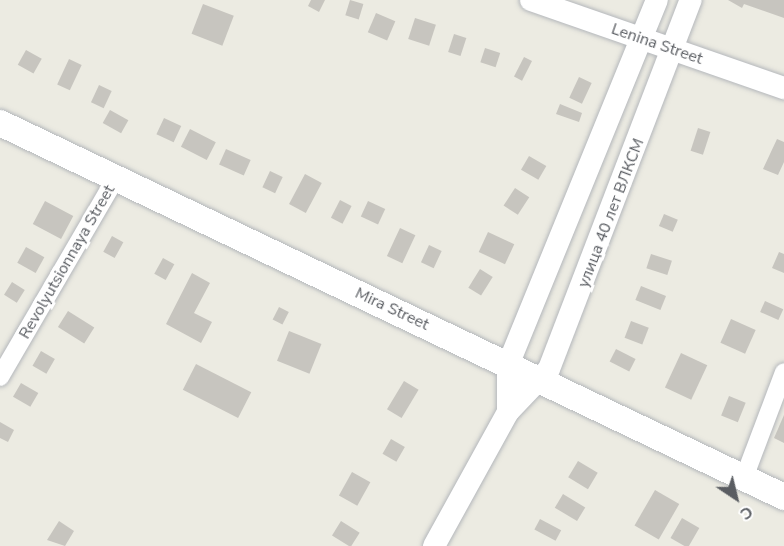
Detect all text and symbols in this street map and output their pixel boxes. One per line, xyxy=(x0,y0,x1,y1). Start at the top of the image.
street label: Lenina Street xyxy=(609,19,705,69)
street label: улица 40 лет ВЛКСМ xyxy=(574,136,648,290)
street label: Revolyutsionnaya Street xyxy=(15,182,119,342)
street label: Mira Street xyxy=(352,284,432,334)
north arrow xyxy=(706,468,766,528)
text: С xyxy=(736,501,757,525)

